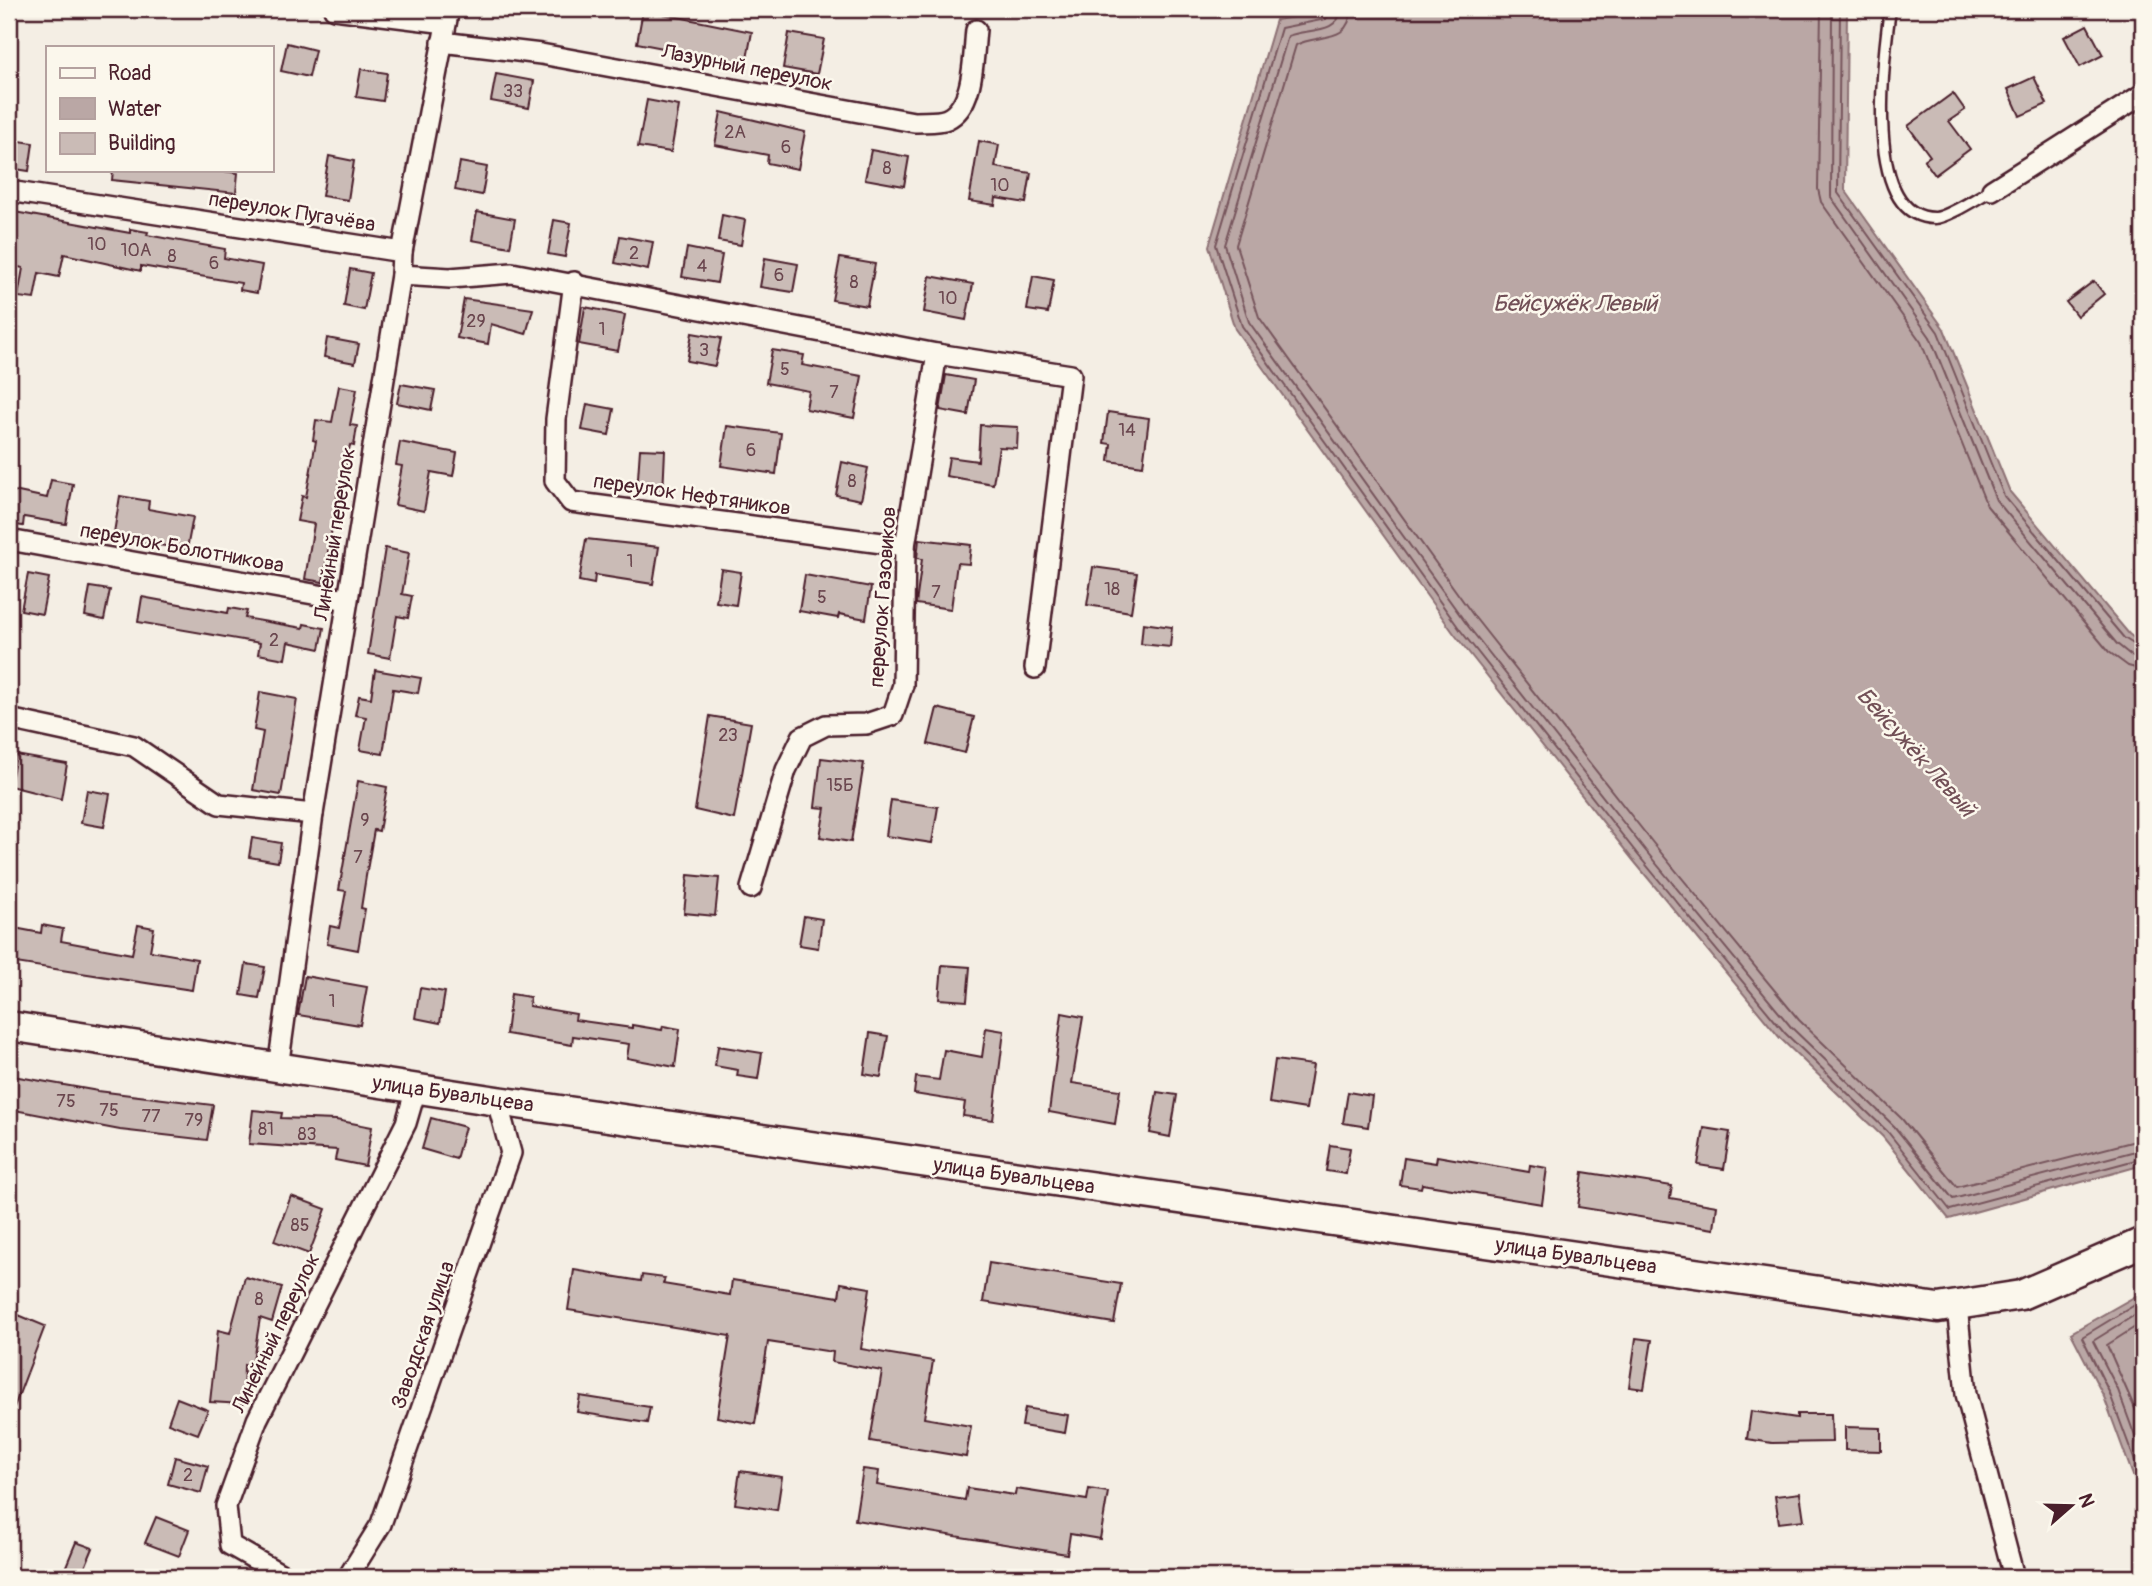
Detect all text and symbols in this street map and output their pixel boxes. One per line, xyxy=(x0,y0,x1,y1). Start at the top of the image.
street label: Лазурный переулок xyxy=(658,38,835,98)
legend xyxy=(46,46,273,172)
text: Road xyxy=(108,60,152,87)
house number: 33 xyxy=(503,80,523,103)
text: Water xyxy=(108,96,162,123)
house number: 2А xyxy=(724,121,746,144)
text: Building xyxy=(108,130,175,157)
house number: 6 xyxy=(781,136,791,159)
house number: 8 xyxy=(882,157,892,180)
house number: 10 xyxy=(990,174,1010,197)
street label: переулок Пугачёва xyxy=(207,185,377,239)
house number: 10 xyxy=(87,233,107,256)
house number: 10А xyxy=(120,239,152,262)
house number: 2 xyxy=(629,242,639,265)
house number: 8 xyxy=(167,245,177,268)
house number: 6 xyxy=(209,252,219,275)
house number: 4 xyxy=(697,255,708,278)
house number: 6 xyxy=(774,264,784,287)
house number: 8 xyxy=(849,271,859,294)
house number: 10 xyxy=(938,287,958,310)
water label: Бейсужёк Левый xyxy=(1493,289,1659,318)
house number: 29 xyxy=(466,310,486,333)
house number: 1 xyxy=(598,318,606,341)
house number: 3 xyxy=(699,339,709,362)
house number: 5 xyxy=(780,358,790,381)
house number: 7 xyxy=(829,381,839,404)
house number: 14 xyxy=(1118,419,1136,442)
house number: 6 xyxy=(746,439,756,462)
street label: Линейный переулок xyxy=(308,445,362,623)
street label: переулок Нефтяников xyxy=(592,468,792,522)
house number: 8 xyxy=(847,470,857,493)
street label: переулок Газовиков xyxy=(863,506,903,688)
street label: переулок Болотникова xyxy=(78,517,286,579)
house number: 1 xyxy=(626,550,634,573)
house number: 18 xyxy=(1104,578,1120,601)
house number: 7 xyxy=(931,581,941,604)
house number: 5 xyxy=(817,586,827,609)
house number: 2 xyxy=(269,629,279,652)
water label: Бейсужёк Левый xyxy=(1850,681,1983,824)
house number: 23 xyxy=(718,724,738,747)
house number: 15Б xyxy=(826,774,854,797)
house number: 9 xyxy=(360,809,370,832)
house number: 7 xyxy=(353,846,363,869)
house number: 1 xyxy=(328,990,336,1013)
street label: улица Бувальцева xyxy=(370,1069,536,1119)
house number: 75 xyxy=(56,1090,76,1113)
house number: 75 xyxy=(99,1099,119,1122)
house number: 77 xyxy=(141,1105,161,1128)
house number: 79 xyxy=(185,1109,203,1132)
house number: 81 xyxy=(258,1118,274,1141)
house number: 83 xyxy=(297,1123,317,1146)
street label: улица Бувальцева xyxy=(931,1151,1097,1201)
house number: 85 xyxy=(291,1214,309,1237)
street label: улица Бувальцева xyxy=(1493,1231,1659,1281)
street label: Линейный переулок xyxy=(225,1248,327,1418)
street label: Заводская улица xyxy=(385,1258,461,1412)
house number: 8 xyxy=(254,1288,264,1311)
house number: 2 xyxy=(183,1464,193,1487)
north arrow xyxy=(2036,1470,2106,1540)
text: N xyxy=(2073,1490,2100,1511)

